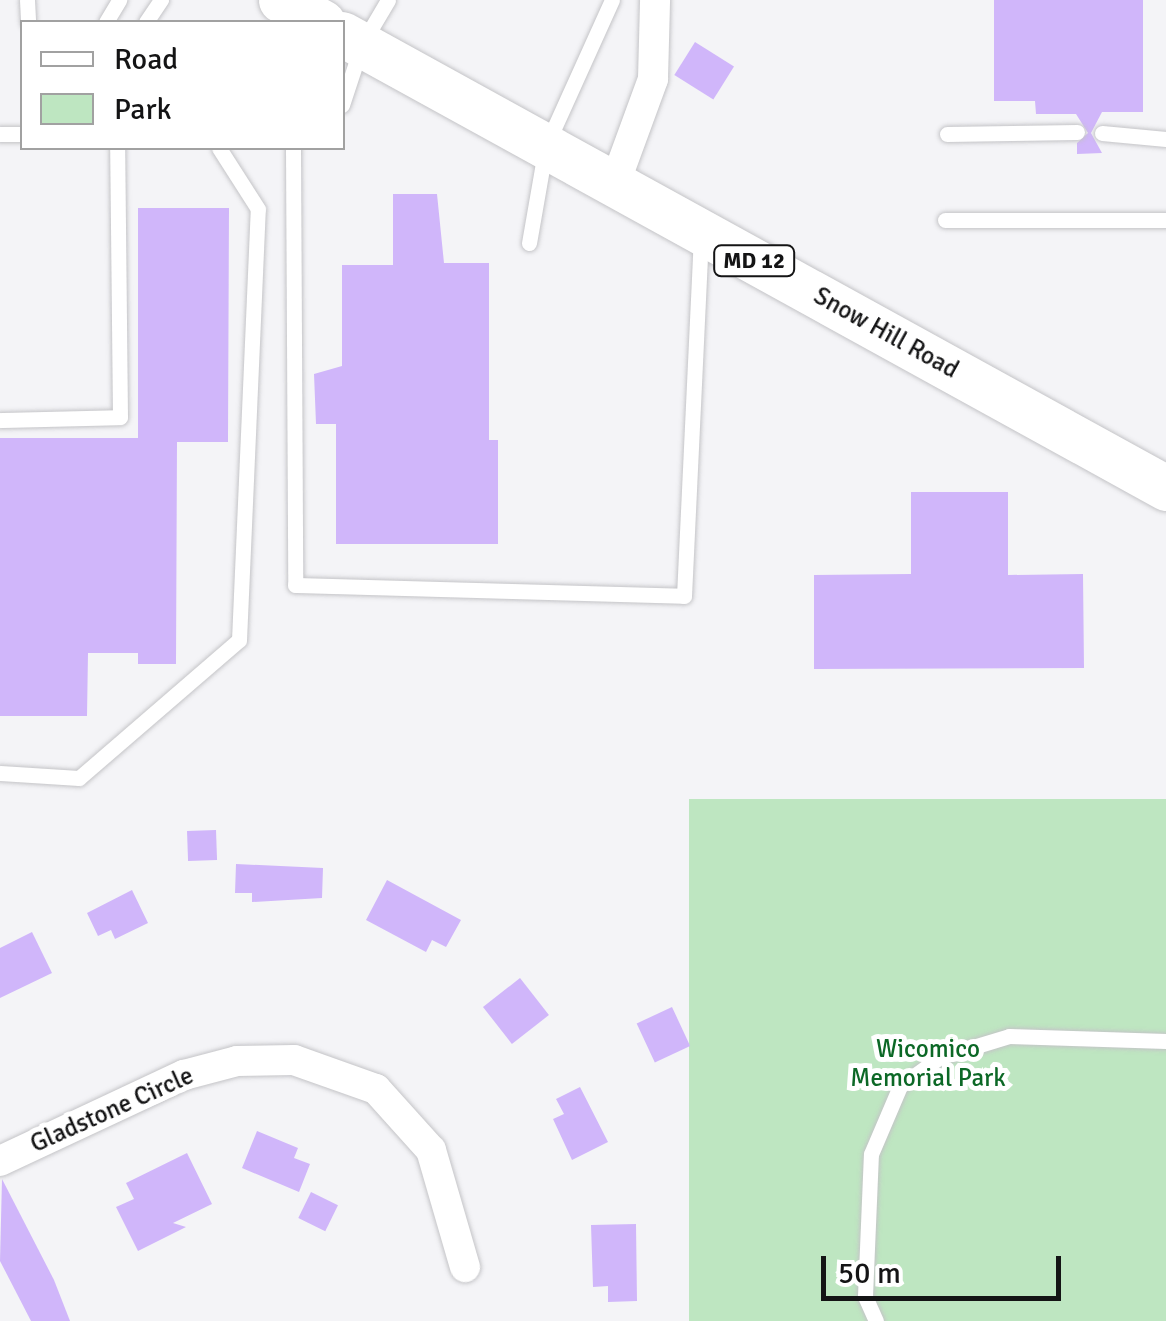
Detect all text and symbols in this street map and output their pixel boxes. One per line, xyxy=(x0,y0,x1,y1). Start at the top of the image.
legend xyxy=(20,20,345,150)
text: Road xyxy=(114,41,178,78)
text: Park xyxy=(114,91,172,128)
road number: MD 12 xyxy=(712,244,796,278)
street label: Snow Hill Road xyxy=(808,281,964,385)
park label: Wicomico Memorial Park xyxy=(850,1035,1006,1094)
street label: Gladstone Circle xyxy=(26,1061,198,1159)
scale bar xyxy=(826,1236,1066,1298)
text: 50 m xyxy=(838,1255,901,1292)

